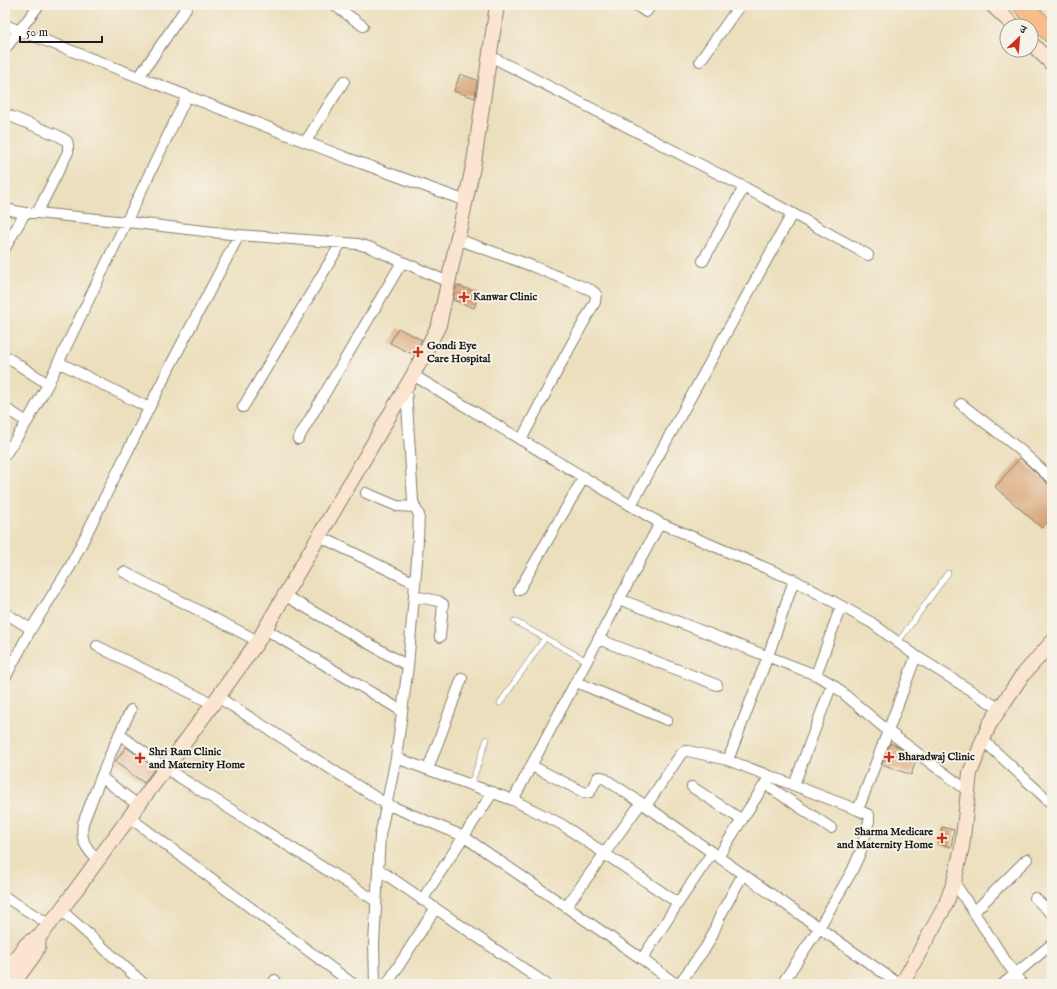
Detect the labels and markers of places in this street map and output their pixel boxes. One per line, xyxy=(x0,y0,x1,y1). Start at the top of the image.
place label: Kanwar Clinic xyxy=(473,290,537,304)
marker: Kanwar Clinic xyxy=(458,291,470,303)
place label: Gondi Eye Care Hospital xyxy=(427,339,492,366)
marker: Gondi Eye Care Hospital xyxy=(412,346,424,358)
place label: Shri Ram Clinic and Maternity Home xyxy=(149,745,245,772)
place label: Bharadwaj Clinic xyxy=(898,750,975,764)
marker: Bharadwaj Clinic xyxy=(883,751,895,763)
marker: Shri Ram Clinic and Maternity Home xyxy=(134,752,146,764)
place label: Sharma Medicare and Maternity Home xyxy=(837,825,933,852)
marker: Sharma Medicare and Maternity Home xyxy=(936,832,948,844)

